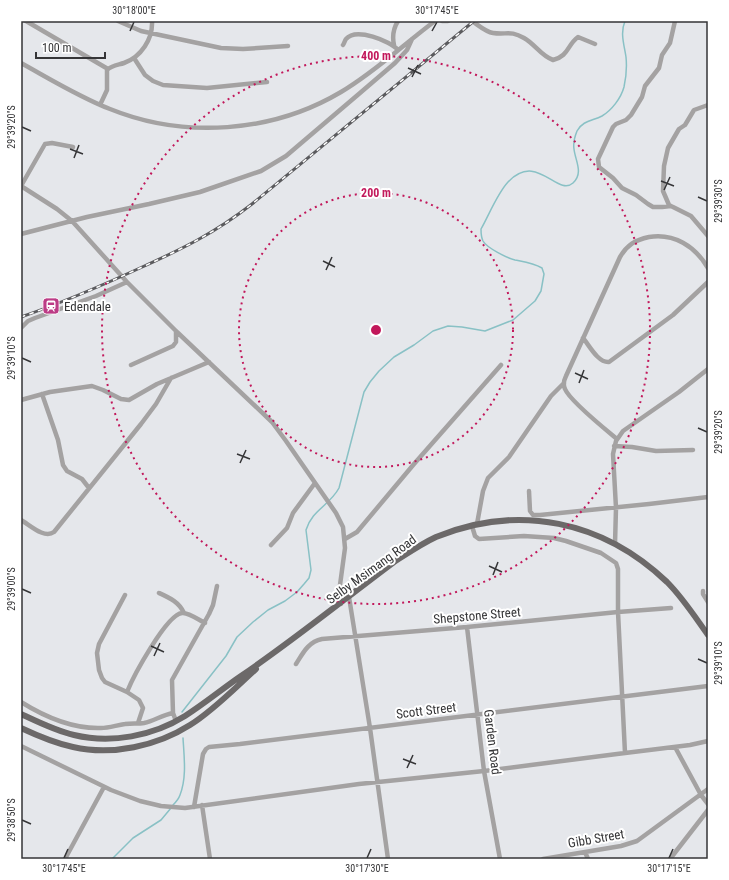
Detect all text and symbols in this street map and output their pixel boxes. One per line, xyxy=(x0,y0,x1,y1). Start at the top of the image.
text: 30°18'00"E xyxy=(112,5,156,16)
text: 30°17'45"E xyxy=(415,5,459,16)
scale bar xyxy=(36,34,105,60)
text: 100 m xyxy=(42,41,72,55)
text: 400 m xyxy=(361,49,391,63)
text: 29°39'20"S xyxy=(6,105,17,149)
text: 29°39'30"S xyxy=(713,179,724,223)
text: 200 m xyxy=(361,186,391,200)
station icon: Edendale xyxy=(41,296,61,316)
place label: Edendale xyxy=(64,299,111,314)
centre of rings xyxy=(369,323,383,337)
text: 29°39'10"S xyxy=(6,336,17,380)
text: 29°39'20"S xyxy=(713,410,724,454)
street label: Selby Msimang Road xyxy=(324,532,419,607)
text: 29°39'00"S xyxy=(6,567,17,611)
street label: Shepstone Street xyxy=(433,604,521,627)
text: 29°39'10"S xyxy=(713,641,724,685)
street label: Scott Street xyxy=(395,699,457,722)
street label: Garden Road xyxy=(481,709,504,776)
text: 29°38'50"S xyxy=(6,798,17,842)
street label: Gibb Street xyxy=(567,826,626,851)
text: 30°17'45"E xyxy=(42,863,86,874)
text: 30°17'30"E xyxy=(345,863,389,874)
text: 30°17'15"E xyxy=(647,863,691,874)

